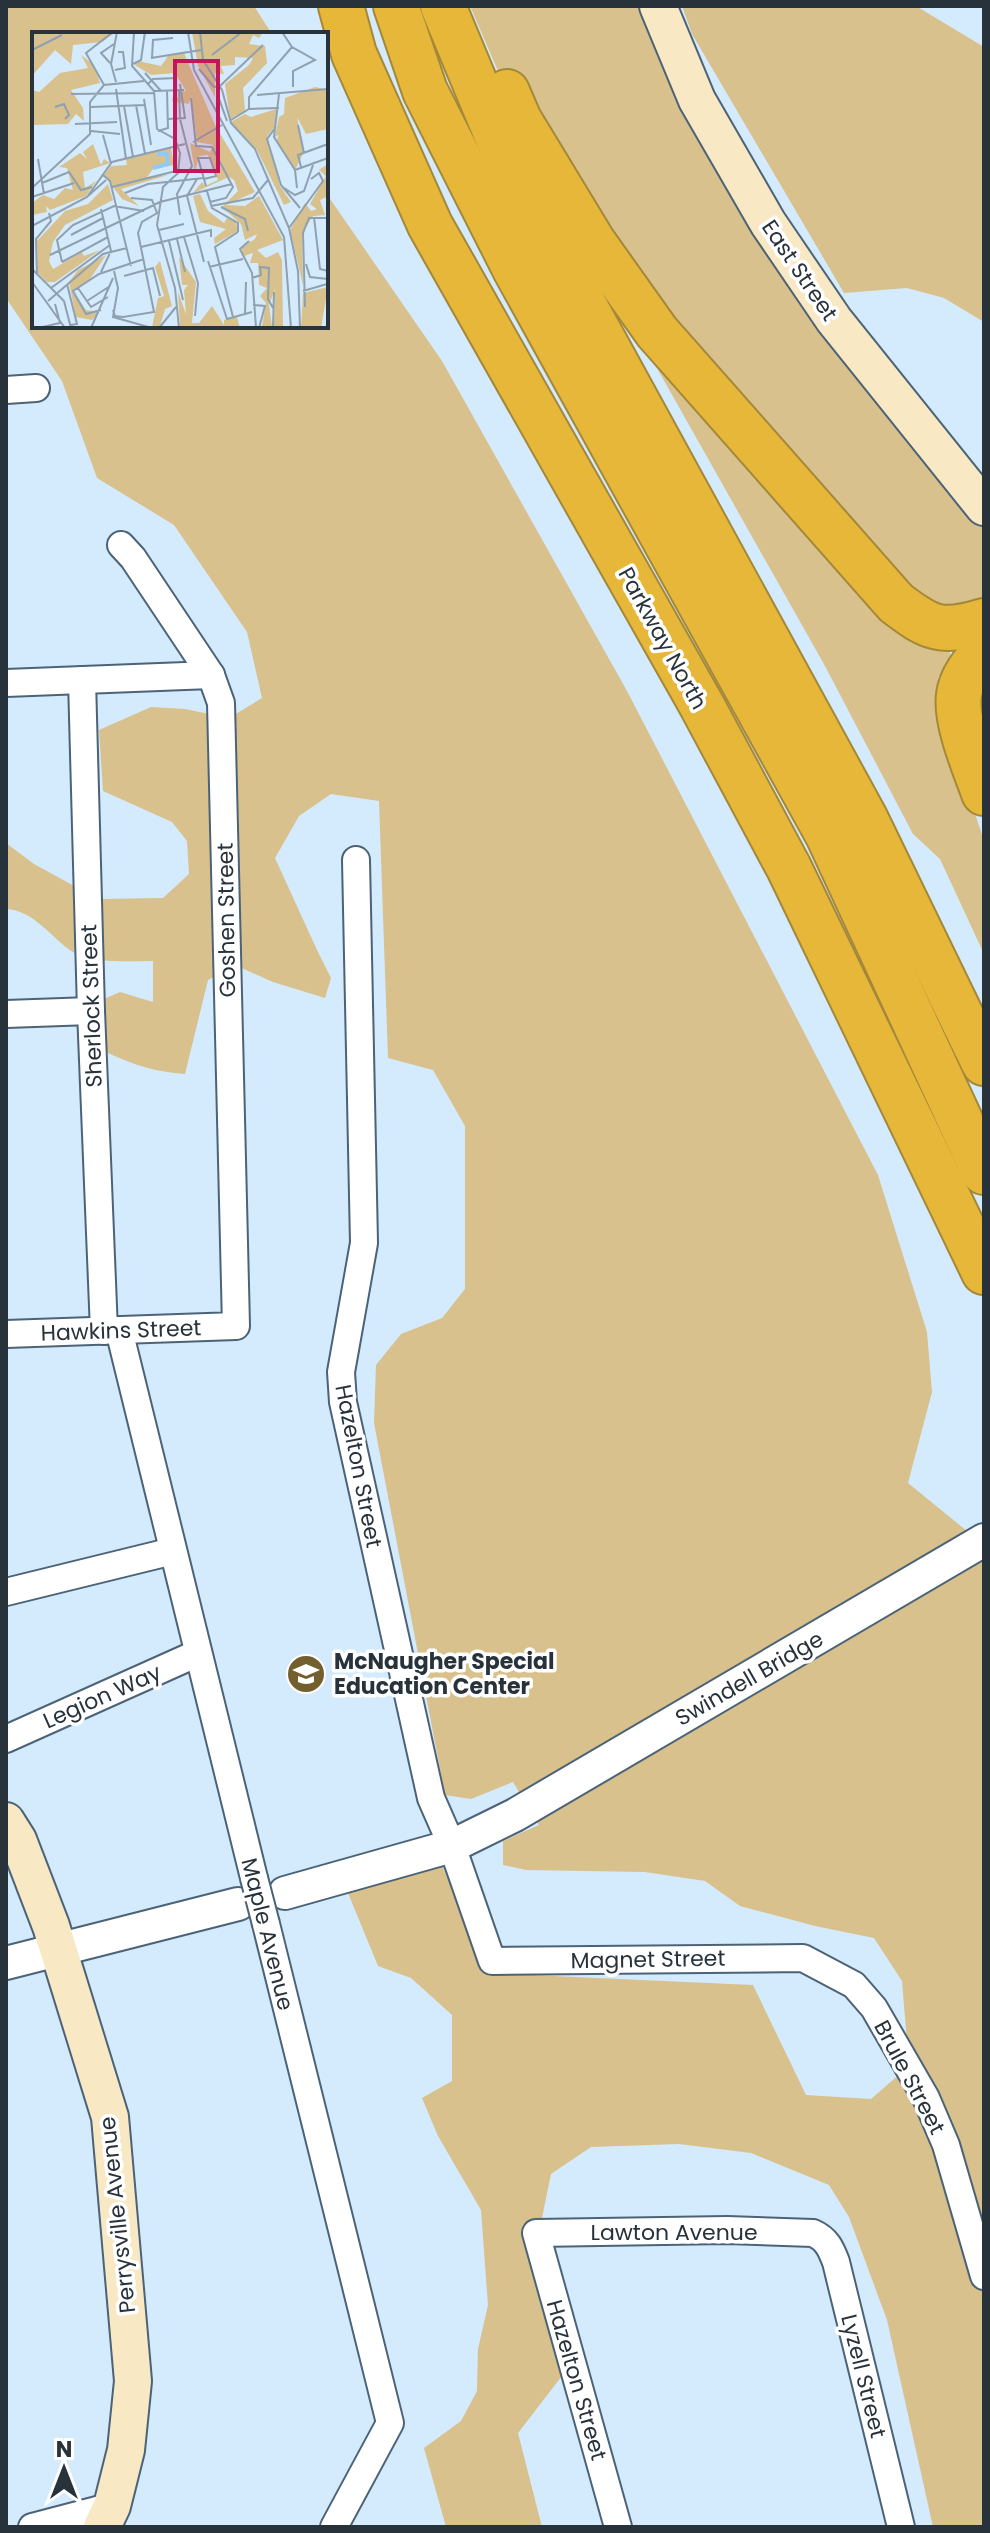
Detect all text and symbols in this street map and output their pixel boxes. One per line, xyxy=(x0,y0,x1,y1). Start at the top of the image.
inset map xyxy=(32,32,328,328)
street label: East Street xyxy=(754,214,845,327)
street label: Parkway North xyxy=(611,562,714,715)
street label: Goshen Street xyxy=(210,842,243,998)
street label: Sherlock Street xyxy=(73,924,110,1088)
street label: Hawkins Street xyxy=(40,1312,202,1349)
street label: Hazelton Street xyxy=(327,1382,390,1550)
street label: Swindell Bridge xyxy=(670,1623,829,1733)
place label: McNaugher Special Education Center xyxy=(334,1646,554,1702)
school or university icon: McNaugher Special Education Center xyxy=(285,1653,327,1695)
street label: Legion Way xyxy=(38,1656,167,1736)
street label: Maple Avenue xyxy=(234,1855,301,2014)
street label: Magnet Street xyxy=(570,1943,726,1976)
street label: Brule Street xyxy=(867,2015,953,2140)
street label: Perrysville Avenue xyxy=(92,2115,143,2315)
street label: Lawton Avenue xyxy=(590,2217,758,2248)
street label: Hazelton Street xyxy=(539,2296,614,2464)
street label: Lyzell Street xyxy=(833,2311,894,2441)
north arrow xyxy=(24,2429,104,2509)
text: N xyxy=(56,2434,72,2465)

